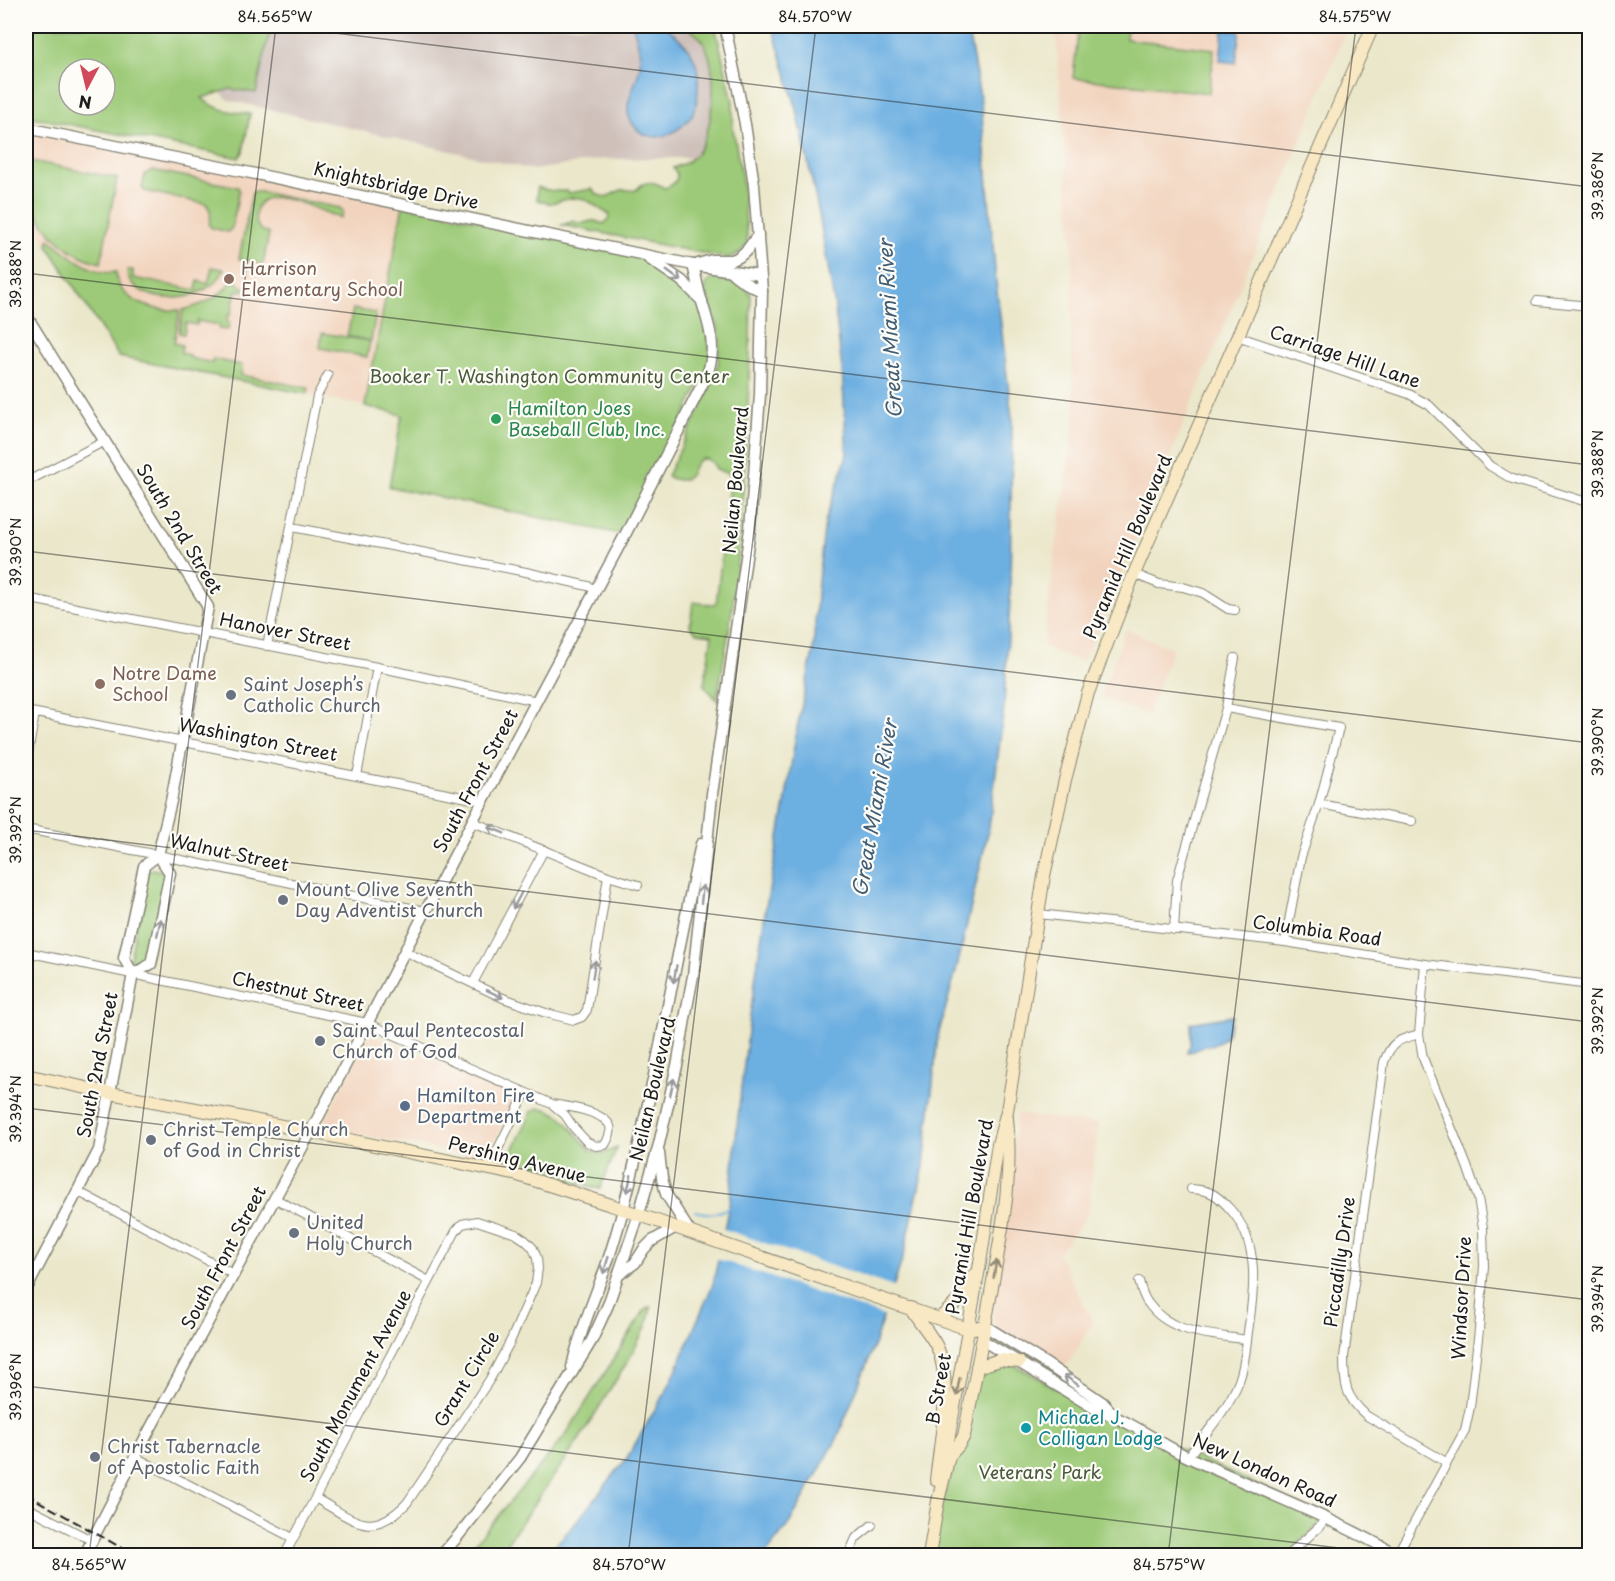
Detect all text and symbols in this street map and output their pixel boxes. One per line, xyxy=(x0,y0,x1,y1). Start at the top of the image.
text: 84.565°W xyxy=(238,4,313,27)
text: 84.570°W xyxy=(778,4,852,27)
text: 84.575°W xyxy=(1319,4,1392,27)
north arrow xyxy=(57,57,117,117)
text: N xyxy=(77,90,93,116)
text: 39.386°N xyxy=(1585,152,1608,220)
street label: Knightsbridge Drive xyxy=(311,154,481,215)
water label: Great Miami River xyxy=(869,236,909,419)
text: 39.388°N xyxy=(3,240,26,308)
place label: Harrison Elementary School xyxy=(241,254,403,302)
one-way arrow xyxy=(665,269,681,282)
marker: Harrison Elementary School xyxy=(222,272,236,286)
street label: Carriage Hill Lane xyxy=(1266,317,1425,394)
park label: Booker T. Washington Community Center xyxy=(369,362,730,389)
place label: Hamilton Joes Baseball Club, Inc. xyxy=(508,394,665,442)
street label: Neilan Boulevard xyxy=(715,405,754,555)
marker: Hamilton Joes Baseball Club, Inc. xyxy=(489,412,503,426)
text: 39.388°N xyxy=(1585,430,1608,498)
street label: Pyramid Hill Boulevard xyxy=(1075,450,1178,643)
street label: South 2nd Street xyxy=(131,458,230,599)
text: 39.390°N xyxy=(3,518,26,587)
street label: Hanover Street xyxy=(217,605,353,656)
place label: Notre Dame School xyxy=(112,659,217,707)
place label: Saint Joseph’s Catholic Church xyxy=(243,670,381,718)
marker: Notre Dame School xyxy=(93,677,107,691)
marker: Saint Joseph’s Catholic Church xyxy=(224,688,238,702)
street label: South Front Street xyxy=(425,704,524,857)
text: 39.390°N xyxy=(1585,708,1608,777)
street label: Washington Street xyxy=(177,710,340,767)
water label: Great Miami River xyxy=(844,714,905,899)
text: 39.392°N xyxy=(3,796,26,864)
one-way arrow xyxy=(487,824,506,835)
street label: Walnut Street xyxy=(167,826,291,877)
place label: Mount Olive Seventh Day Adventist Church xyxy=(295,875,483,923)
one-way arrow xyxy=(697,885,708,905)
one-way arrow xyxy=(511,892,522,910)
marker: Mount Olive Seventh Day Adventist Church xyxy=(276,893,290,907)
street label: Columbia Road xyxy=(1251,907,1383,952)
one-way arrow xyxy=(154,918,165,937)
one-way arrow xyxy=(588,960,599,979)
street label: Chestnut Street xyxy=(230,963,367,1018)
one-way arrow xyxy=(669,964,680,984)
text: 39.392°N xyxy=(1585,987,1608,1055)
one-way arrow xyxy=(486,988,504,1000)
street label: South 2nd Street xyxy=(69,989,124,1140)
street label: Neilan Boulevard xyxy=(622,1014,681,1164)
place label: Saint Paul Pentecostal Church of God xyxy=(332,1016,525,1064)
marker: Saint Paul Pentecostal Church of God xyxy=(313,1034,327,1048)
text: 39.394°N xyxy=(3,1075,26,1143)
one-way arrow xyxy=(666,1077,678,1096)
place label: Hamilton Fire Department xyxy=(417,1081,535,1129)
marker: Hamilton Fire Department xyxy=(398,1099,412,1113)
place label: Christ Temple Church of God in Christ xyxy=(163,1115,348,1163)
street label: Pyramid Hill Boulevard xyxy=(938,1117,999,1317)
street label: Pershing Avenue xyxy=(446,1128,589,1189)
marker: Christ Temple Church of God in Christ xyxy=(144,1133,158,1147)
one-way arrow xyxy=(623,1174,635,1193)
street label: South Front Street xyxy=(173,1181,272,1334)
street label: Piccadilly Drive xyxy=(1316,1195,1361,1329)
place label: United Holy Church xyxy=(306,1208,413,1256)
marker: United Holy Church xyxy=(287,1226,301,1240)
street label: Windsor Drive xyxy=(1444,1236,1477,1360)
one-way arrow xyxy=(600,1255,611,1274)
one-way arrow xyxy=(990,1259,1001,1279)
text: 39.394°N xyxy=(1585,1265,1608,1333)
street label: South Monument Avenue xyxy=(292,1284,417,1486)
street label: Grant Circle xyxy=(426,1325,505,1432)
street label: B Street xyxy=(918,1351,957,1427)
text: 39.396°N xyxy=(3,1353,26,1421)
one-way arrow xyxy=(1063,1374,1079,1386)
one-way arrow xyxy=(952,1376,963,1396)
place label: Michael J. Colligan Lodge xyxy=(1038,1403,1163,1451)
marker: Michael J. Colligan Lodge xyxy=(1019,1421,1033,1435)
street label: New London Road xyxy=(1188,1426,1341,1513)
place label: Christ Tabernacle of Apostolic Faith xyxy=(107,1432,261,1480)
marker: Christ Tabernacle of Apostolic Faith xyxy=(88,1450,102,1464)
park label: Veterans’ Park xyxy=(979,1458,1102,1485)
text: 84.565°W xyxy=(52,1552,127,1575)
text: 84.570°W xyxy=(592,1552,666,1575)
text: 84.575°W xyxy=(1133,1552,1206,1575)

